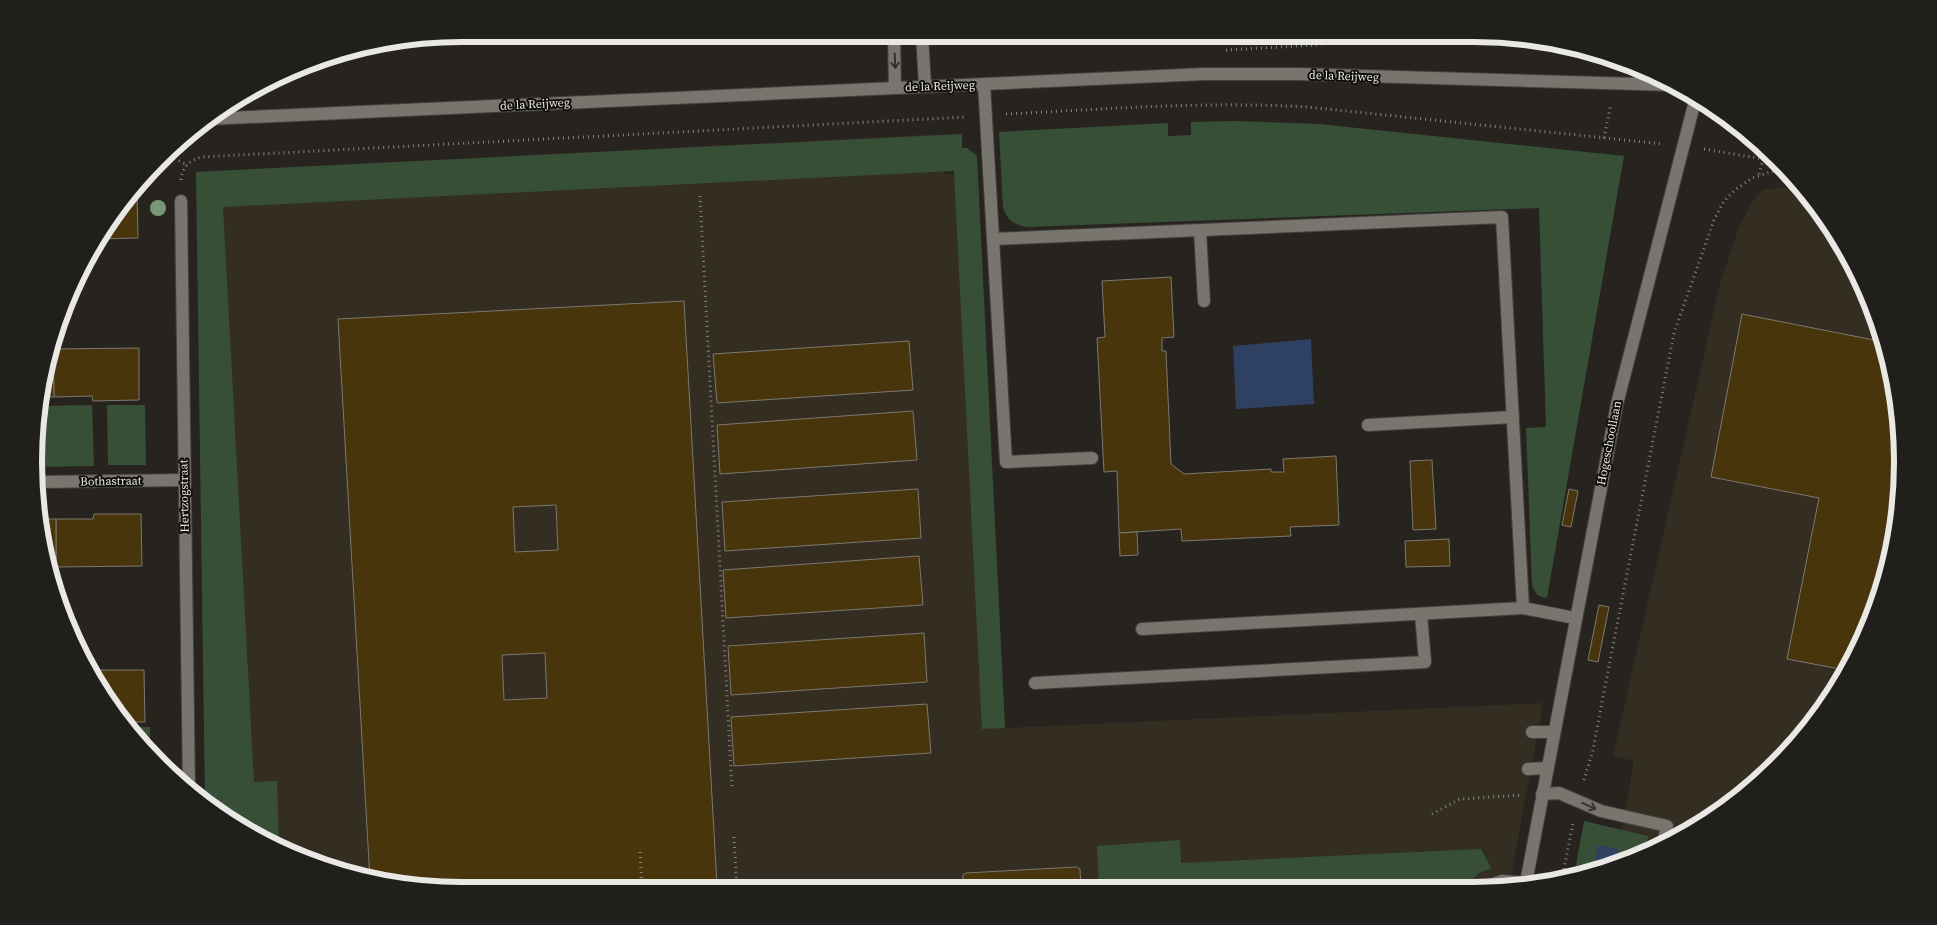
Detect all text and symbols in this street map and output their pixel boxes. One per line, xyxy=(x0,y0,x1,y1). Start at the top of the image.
one-way arrow xyxy=(890,53,899,69)
street label: de la Reijweg xyxy=(1309,67,1379,85)
street label: de la Reijweg xyxy=(905,77,975,95)
street label: de la Reijweg xyxy=(500,94,570,114)
street label: Hogeschoollaan xyxy=(1593,399,1625,487)
street label: Hertzogstraat xyxy=(175,459,193,533)
street label: Bothastraat xyxy=(80,472,142,490)
one-way arrow xyxy=(1581,801,1596,811)

